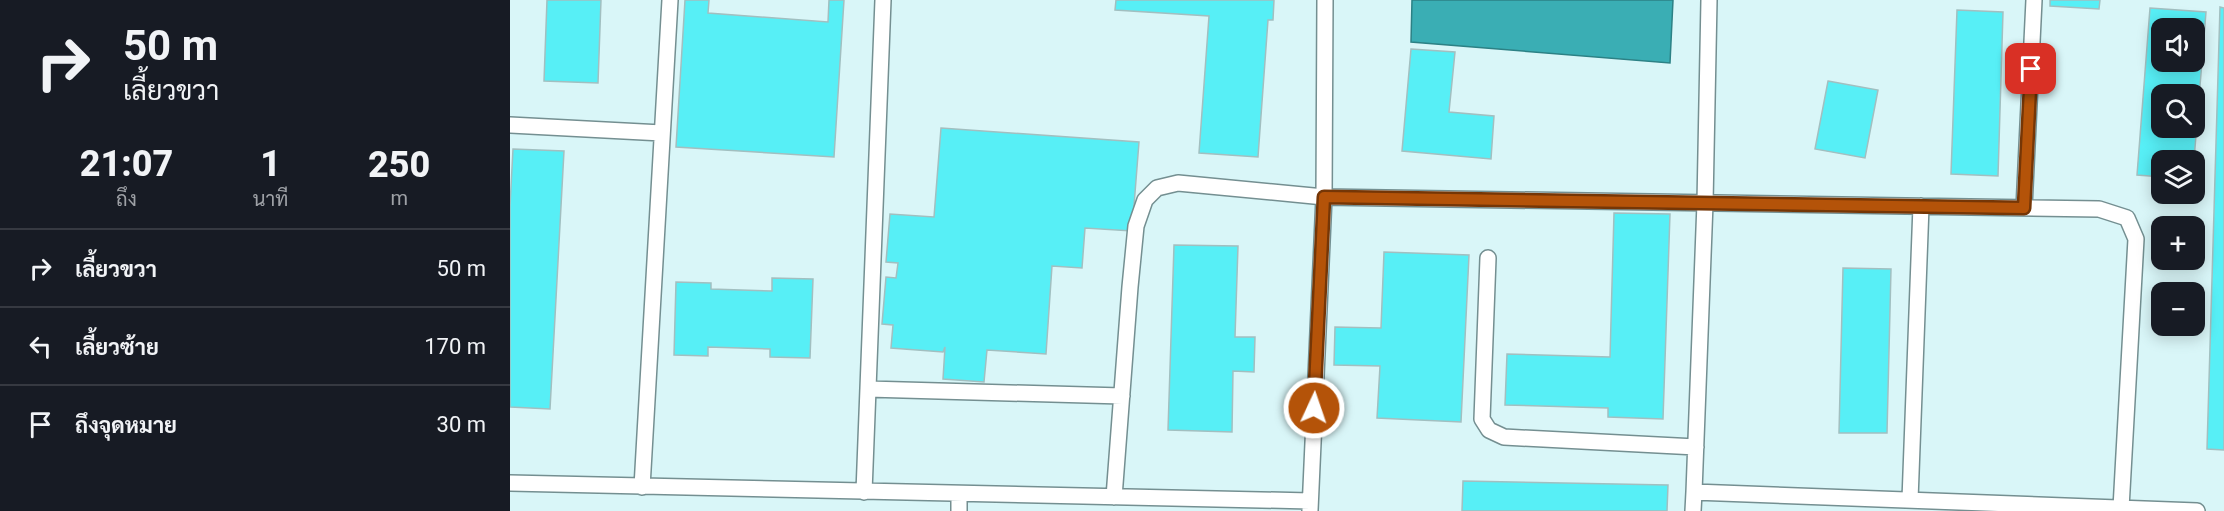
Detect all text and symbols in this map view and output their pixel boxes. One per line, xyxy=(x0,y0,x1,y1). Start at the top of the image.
map controls xyxy=(2151,18,2205,336)
button: sound xyxy=(2151,18,2205,72)
text: 50 m xyxy=(123,21,218,70)
icon: right xyxy=(24,24,102,102)
pin xyxy=(2005,43,2056,94)
icon: arrive xyxy=(2014,52,2047,85)
text: เลี้ยวขวา xyxy=(123,75,219,107)
button: search xyxy=(2151,84,2205,138)
text: 21:07 xyxy=(80,143,173,185)
text: 1 xyxy=(260,143,281,185)
text: 250 xyxy=(368,144,430,186)
button: layers xyxy=(2151,150,2205,204)
text: m xyxy=(390,186,408,210)
text: ถึง xyxy=(116,187,137,211)
text: นาที xyxy=(253,187,288,211)
button: + xyxy=(2151,216,2205,270)
icon: right xyxy=(24,252,57,285)
text: 50 m xyxy=(437,256,486,281)
text: เลี้ยวขวา xyxy=(75,257,157,282)
button: − xyxy=(2151,282,2205,336)
icon: left xyxy=(24,330,57,363)
text: 170 m xyxy=(424,334,486,359)
text: เลี้ยวซ้าย xyxy=(75,335,159,360)
position arrow xyxy=(1282,376,1346,440)
icon: arrive xyxy=(24,408,57,441)
text: 30 m xyxy=(437,412,486,437)
text: ถึงจุดหมาย xyxy=(75,413,177,438)

